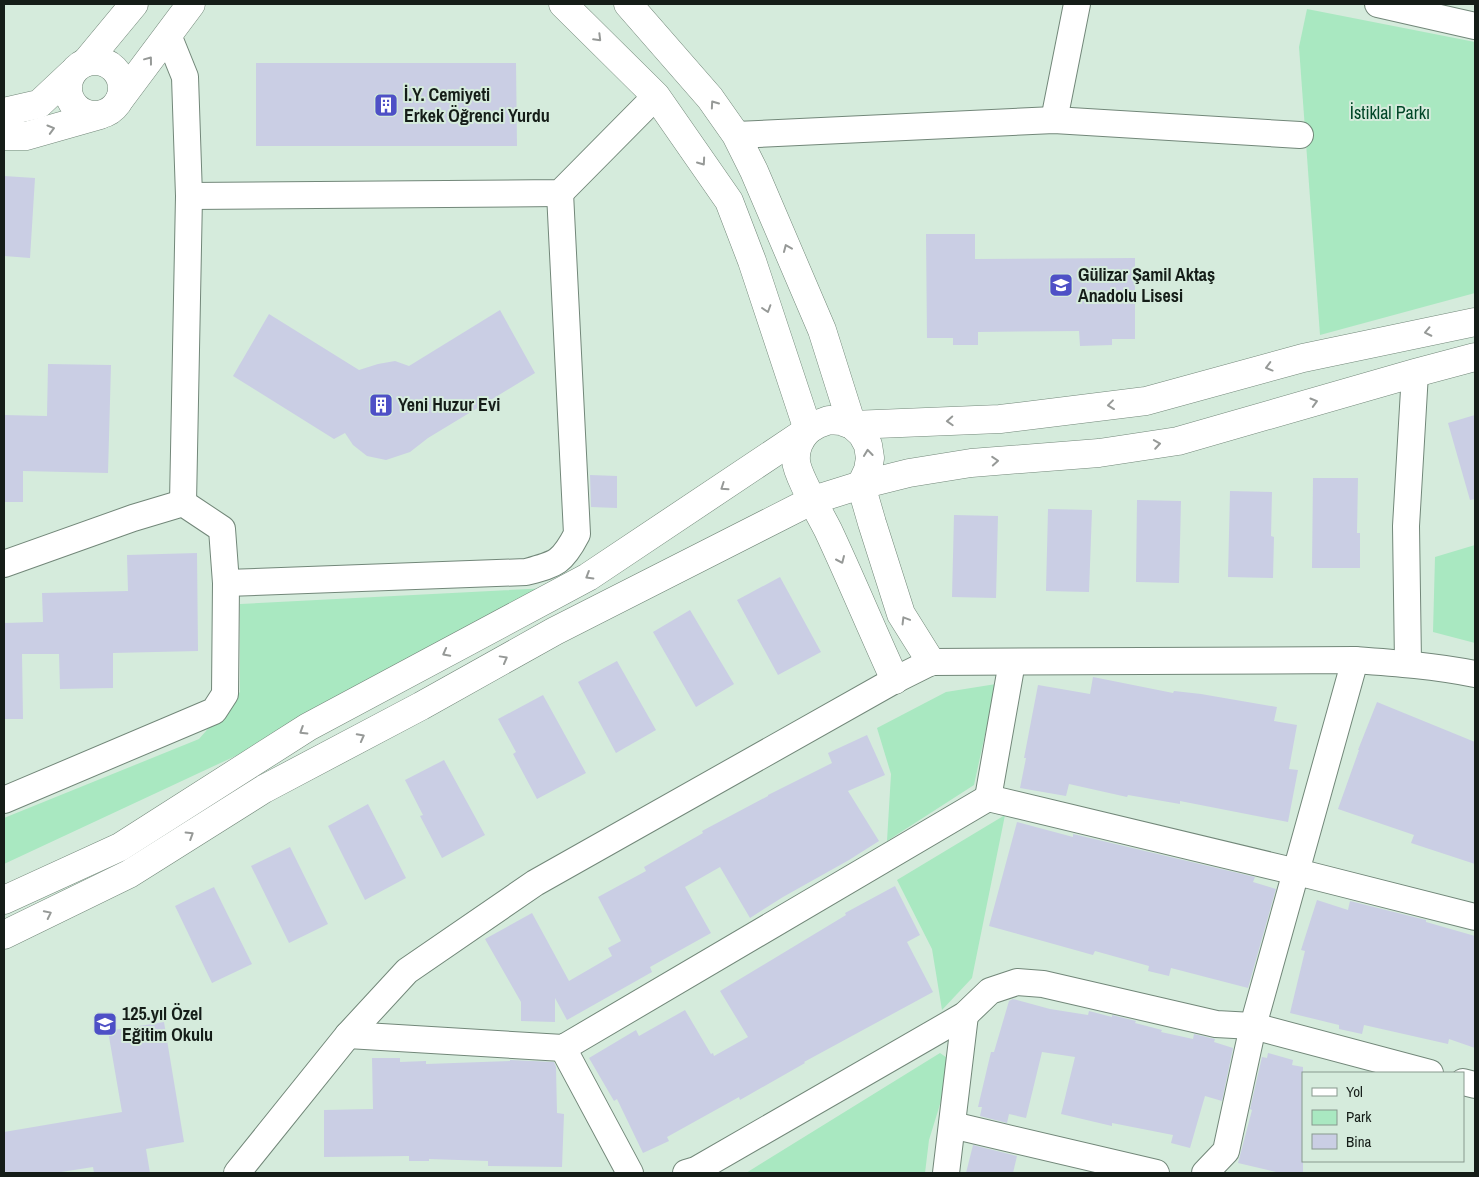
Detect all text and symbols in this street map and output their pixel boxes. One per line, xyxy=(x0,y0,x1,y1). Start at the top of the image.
one-way arrow xyxy=(592,32,601,41)
one-way arrow xyxy=(144,57,152,66)
place label: İ.Y. Cemiyeti Erkek Öğrenci Yurdu xyxy=(404,82,550,128)
building icon: İ.Y. Cemiyeti Erkek Öğrenci Yurdu xyxy=(373,92,399,118)
one-way arrow xyxy=(711,100,720,109)
park label: İstiklal Parkı xyxy=(1350,100,1430,125)
one-way arrow xyxy=(47,124,56,135)
one-way arrow xyxy=(696,156,704,165)
one-way arrow xyxy=(783,245,793,253)
place label: Gülizar Şamil Aktaş Anadolu Lisesi xyxy=(1078,262,1215,308)
school or university icon: Gülizar Şamil Aktaş Anadolu Lisesi xyxy=(1048,272,1074,298)
one-way arrow xyxy=(762,305,772,313)
one-way arrow xyxy=(1423,326,1432,337)
one-way arrow xyxy=(1266,362,1274,372)
building icon: Yeni Huzur Evi xyxy=(368,392,394,418)
place label: Yeni Huzur Evi xyxy=(398,392,500,417)
one-way arrow xyxy=(1309,397,1317,407)
one-way arrow xyxy=(1107,399,1115,410)
one-way arrow xyxy=(945,416,953,426)
one-way arrow xyxy=(1153,439,1161,450)
one-way arrow xyxy=(863,448,874,456)
one-way arrow xyxy=(992,456,1000,467)
one-way arrow xyxy=(720,480,729,490)
one-way arrow xyxy=(835,555,846,564)
one-way arrow xyxy=(585,570,594,580)
one-way arrow xyxy=(902,617,912,626)
one-way arrow xyxy=(442,647,451,657)
one-way arrow xyxy=(498,656,507,666)
one-way arrow xyxy=(299,724,308,734)
one-way arrow xyxy=(356,733,365,743)
one-way arrow xyxy=(184,832,193,842)
one-way arrow xyxy=(42,910,51,920)
place label: 125.yıl Özel Eğitim Okulu xyxy=(122,1001,213,1047)
school or university icon: 125.yıl Özel Eğitim Okulu xyxy=(92,1011,118,1037)
legend xyxy=(1302,1072,1464,1162)
text: Yol xyxy=(1346,1081,1363,1102)
text: Park xyxy=(1346,1106,1372,1127)
text: Bina xyxy=(1346,1131,1371,1152)

